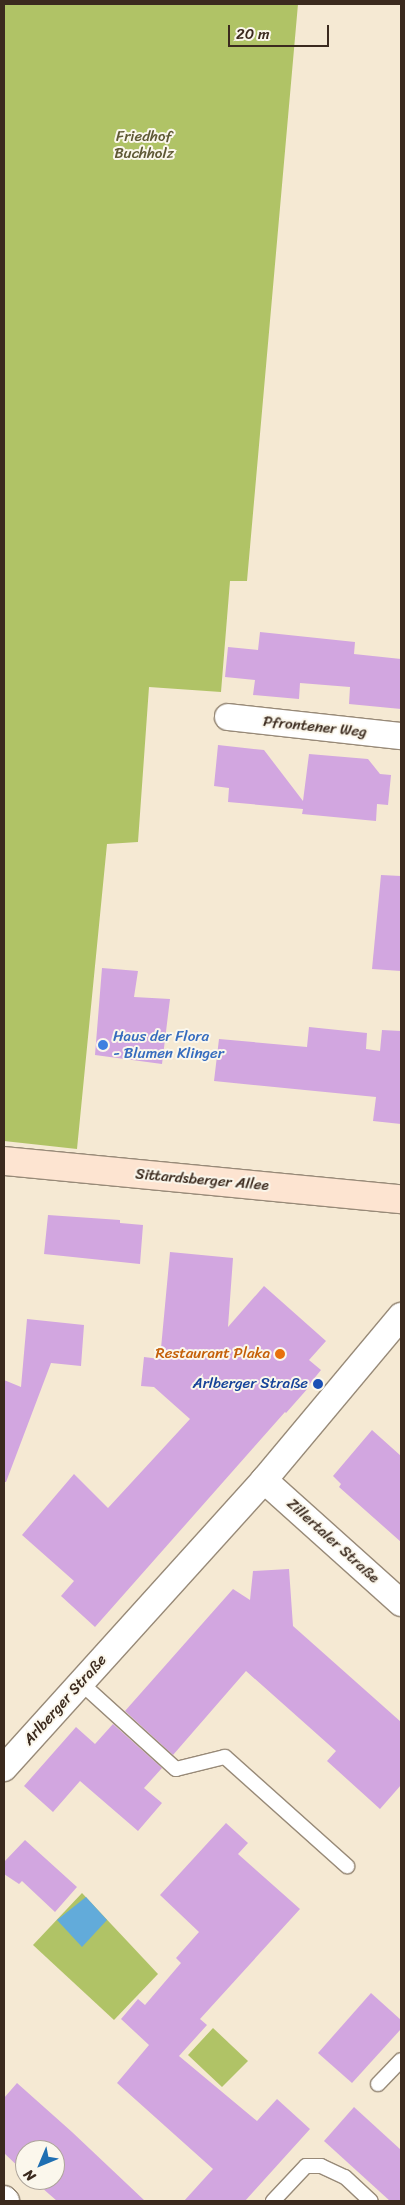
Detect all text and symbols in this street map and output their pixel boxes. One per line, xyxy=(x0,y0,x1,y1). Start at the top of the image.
scale bar xyxy=(230,15,331,47)
text: 20 m xyxy=(236,21,270,47)
park label: Friedhof Buchholz xyxy=(114,127,174,162)
street label: Pfrontener Weg xyxy=(262,713,368,741)
place label: Haus der Flora - Blumen Klinger xyxy=(113,1027,224,1062)
marker: Haus der Flora - Blumen Klinger xyxy=(97,1039,109,1051)
street label: Sittardsberger Allee xyxy=(134,1165,270,1195)
place label: Restaurant Plaka xyxy=(156,1345,270,1363)
marker: Restaurant Plaka xyxy=(274,1348,286,1360)
place label: Arlberger Straße xyxy=(193,1375,308,1393)
marker: Arlberger Straße xyxy=(312,1378,324,1390)
street label: Zillertaler Straße xyxy=(283,1495,383,1587)
street label: Arlberger Straße xyxy=(20,1651,110,1749)
north arrow xyxy=(15,2140,65,2190)
text: N xyxy=(17,2163,42,2188)

